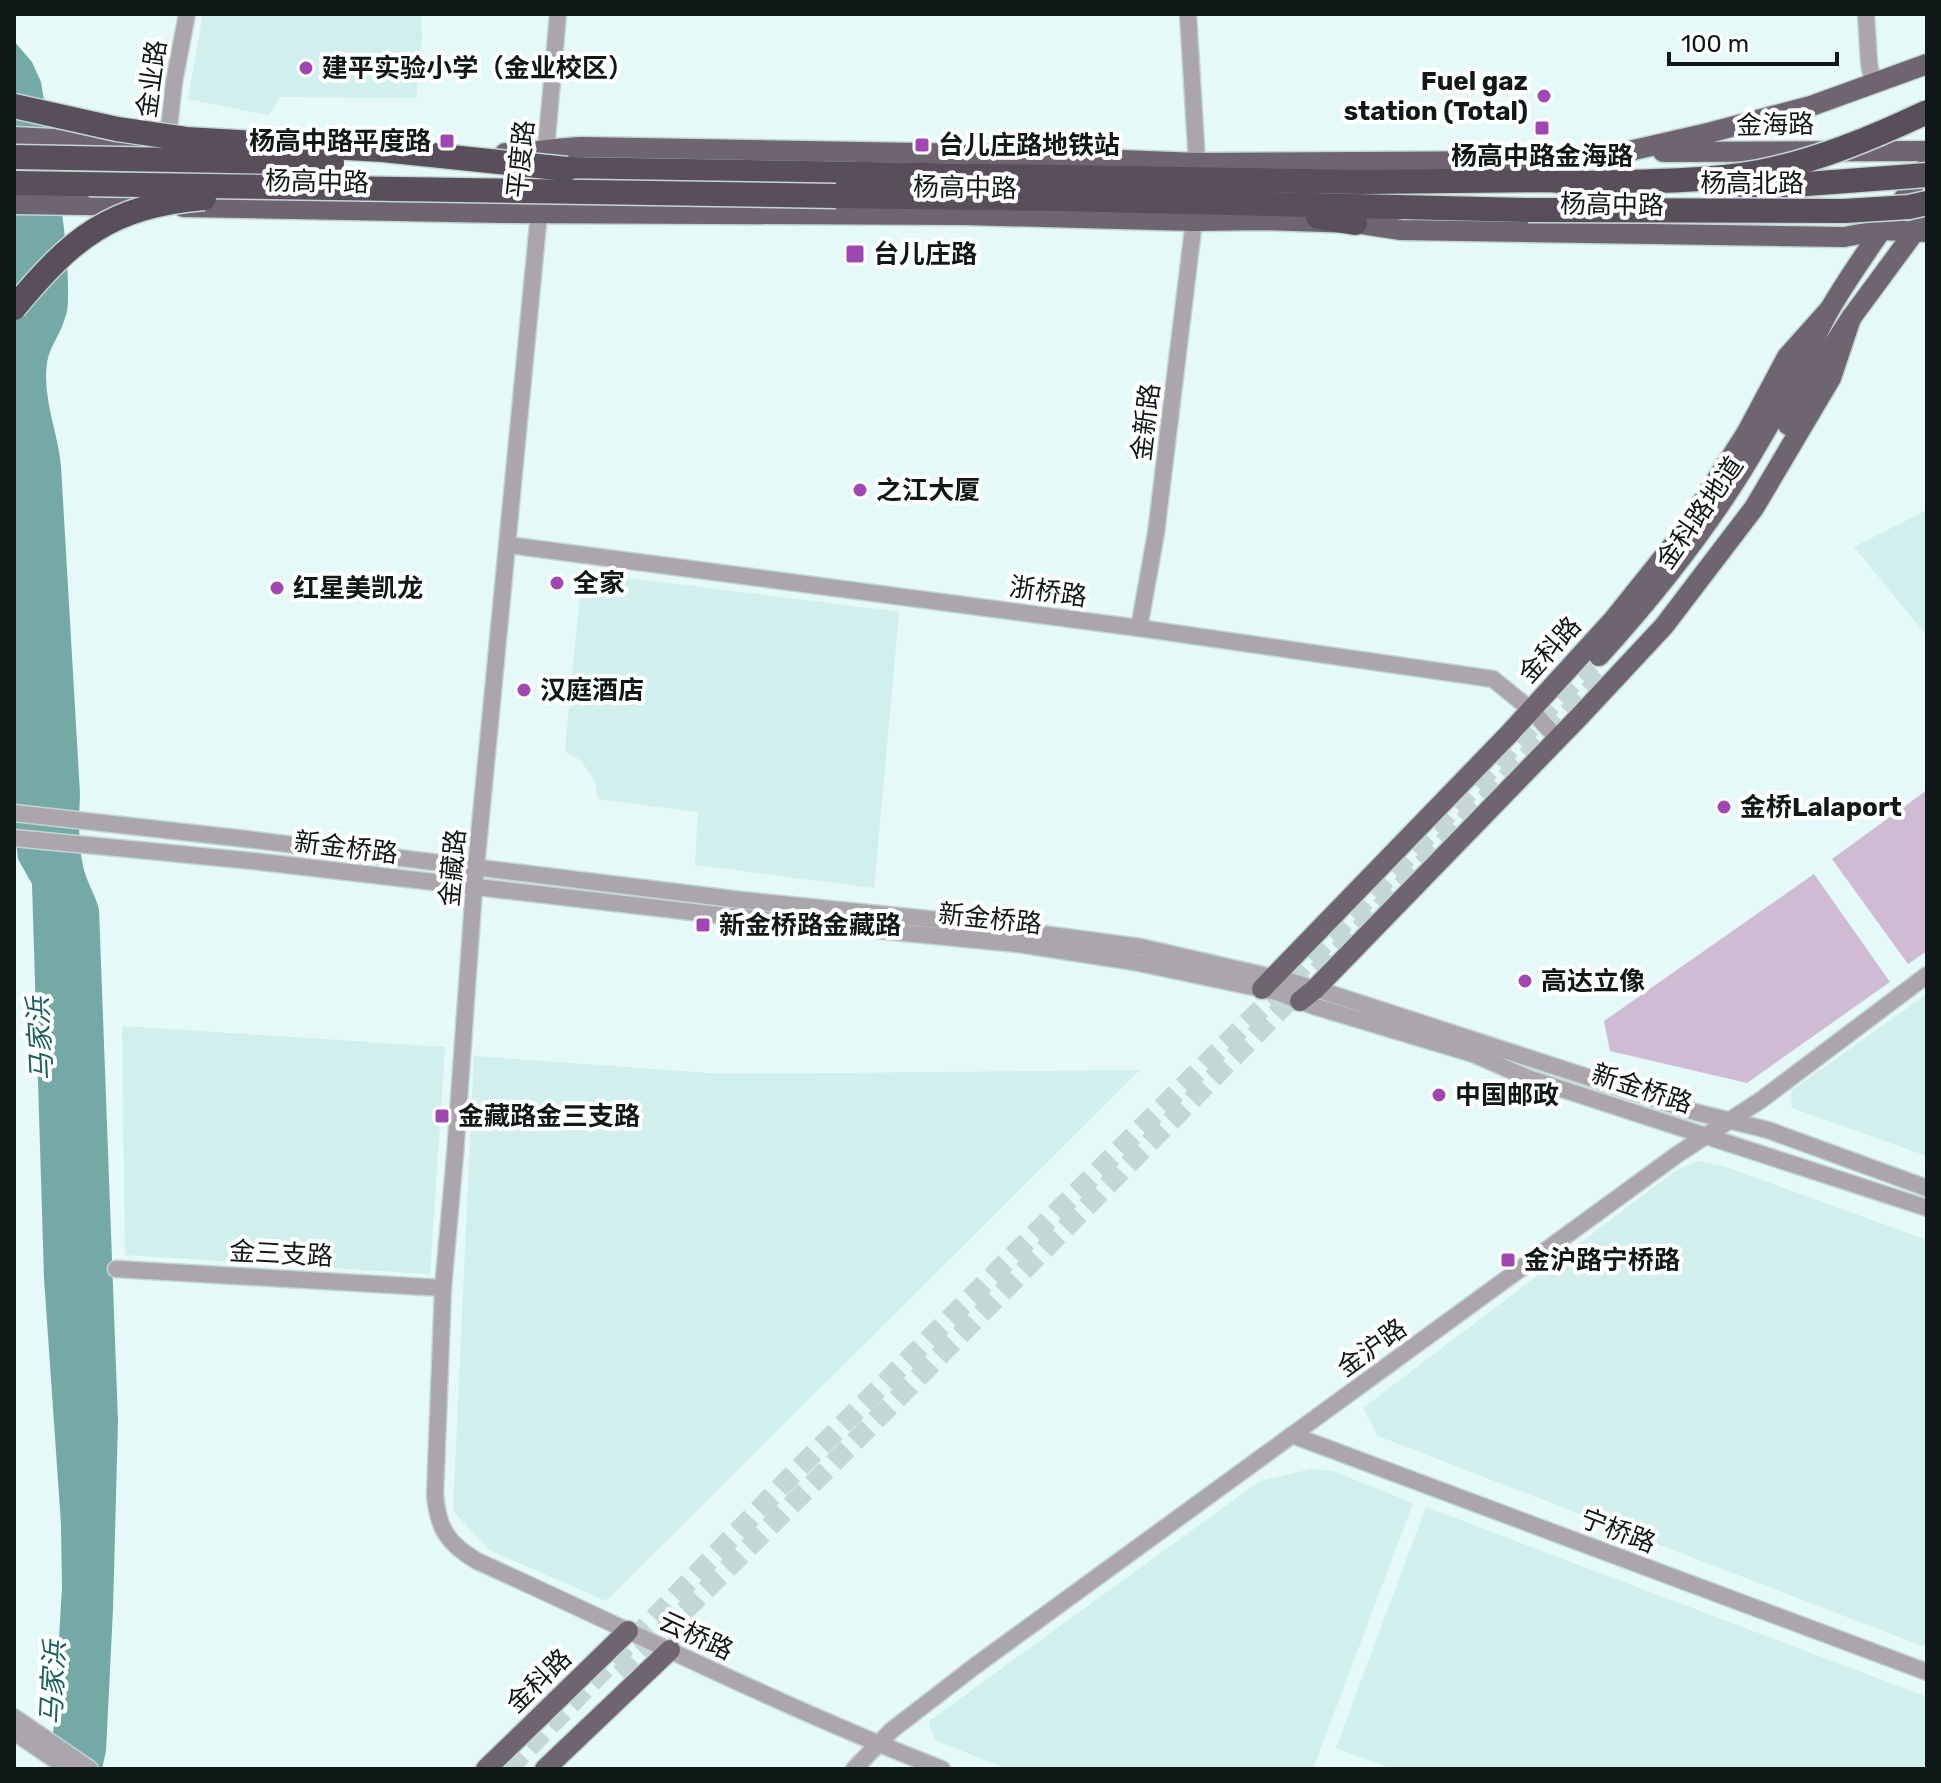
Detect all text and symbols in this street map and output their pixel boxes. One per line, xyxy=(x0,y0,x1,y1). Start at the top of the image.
scale bar xyxy=(1669,16,1837,66)
text: 100 m xyxy=(1681,30,1749,58)
street label: 金业路 xyxy=(131,38,173,120)
place label: 建平实验小学（金业校区） xyxy=(322,53,634,84)
marker: 建平实验小学（金业校区） xyxy=(297,59,315,77)
place label: Fuel gaz station (Total) xyxy=(1344,66,1528,127)
marker: Fuel gaz station (Total) xyxy=(1535,87,1553,105)
street label: 金海路 xyxy=(1736,109,1814,141)
street label: 平度路 xyxy=(502,119,540,199)
marker: 杨高中路金海路 xyxy=(1533,119,1551,137)
place label: 杨高中路平度路 xyxy=(249,126,431,157)
place label: 台儿庄路地铁站 xyxy=(938,130,1120,161)
marker: 杨高中路平度路 xyxy=(438,132,456,150)
marker: 台儿庄路地铁站 xyxy=(913,136,931,154)
place label: 杨高中路金海路 xyxy=(1451,141,1633,172)
street label: 杨高中路 xyxy=(265,166,369,198)
street label: 杨高北路 xyxy=(1700,168,1804,199)
street label: 杨高中路 xyxy=(913,172,1017,204)
street label: 杨高中路 xyxy=(1560,189,1664,221)
place label: 台儿庄路 xyxy=(873,239,977,270)
marker: 台儿庄路 xyxy=(844,243,866,265)
street label: 金新路 xyxy=(1126,381,1166,463)
street label: 金科路地道 xyxy=(1650,451,1750,575)
place label: 之江大厦 xyxy=(876,475,980,506)
marker: 之江大厦 xyxy=(851,481,869,499)
place label: 全家 xyxy=(573,568,625,599)
street label: 浙桥路 xyxy=(1007,571,1089,613)
place label: 红星美凯龙 xyxy=(293,573,423,604)
marker: 全家 xyxy=(548,574,566,592)
marker: 红星美凯龙 xyxy=(268,579,286,597)
street label: 金科路 xyxy=(1512,611,1588,689)
place label: 汉庭酒店 xyxy=(540,675,644,706)
marker: 汉庭酒店 xyxy=(515,681,533,699)
place label: 金桥Lalaport xyxy=(1740,792,1902,823)
marker: 金桥Lalaport xyxy=(1715,798,1733,816)
street label: 新金桥路 xyxy=(292,826,400,870)
street label: 金藏路 xyxy=(434,828,472,908)
street label: 新金桥路 xyxy=(937,898,1043,940)
place label: 新金桥路金藏路 xyxy=(719,910,901,941)
marker: 新金桥路金藏路 xyxy=(694,916,712,934)
place label: 高达立像 xyxy=(1541,966,1645,997)
marker: 高达立像 xyxy=(1516,972,1534,990)
water label: 马家浜 xyxy=(21,993,59,1082)
street label: 新金桥路 xyxy=(1588,1058,1696,1120)
place label: 中国邮政 xyxy=(1455,1080,1559,1111)
marker: 中国邮政 xyxy=(1430,1086,1448,1104)
place label: 金藏路金三支路 xyxy=(458,1101,640,1132)
marker: 金藏路金三支路 xyxy=(433,1107,451,1125)
street label: 金三支路 xyxy=(228,1236,334,1272)
place label: 金沪路宁桥路 xyxy=(1524,1245,1680,1276)
marker: 金沪路宁桥路 xyxy=(1499,1251,1517,1269)
street label: 金沪路 xyxy=(1331,1313,1413,1383)
street label: 宁桥路 xyxy=(1576,1503,1660,1559)
street label: 云桥路 xyxy=(654,1605,738,1667)
water label: 马家浜 xyxy=(34,1637,72,1726)
street label: 金科路 xyxy=(500,1643,578,1719)

